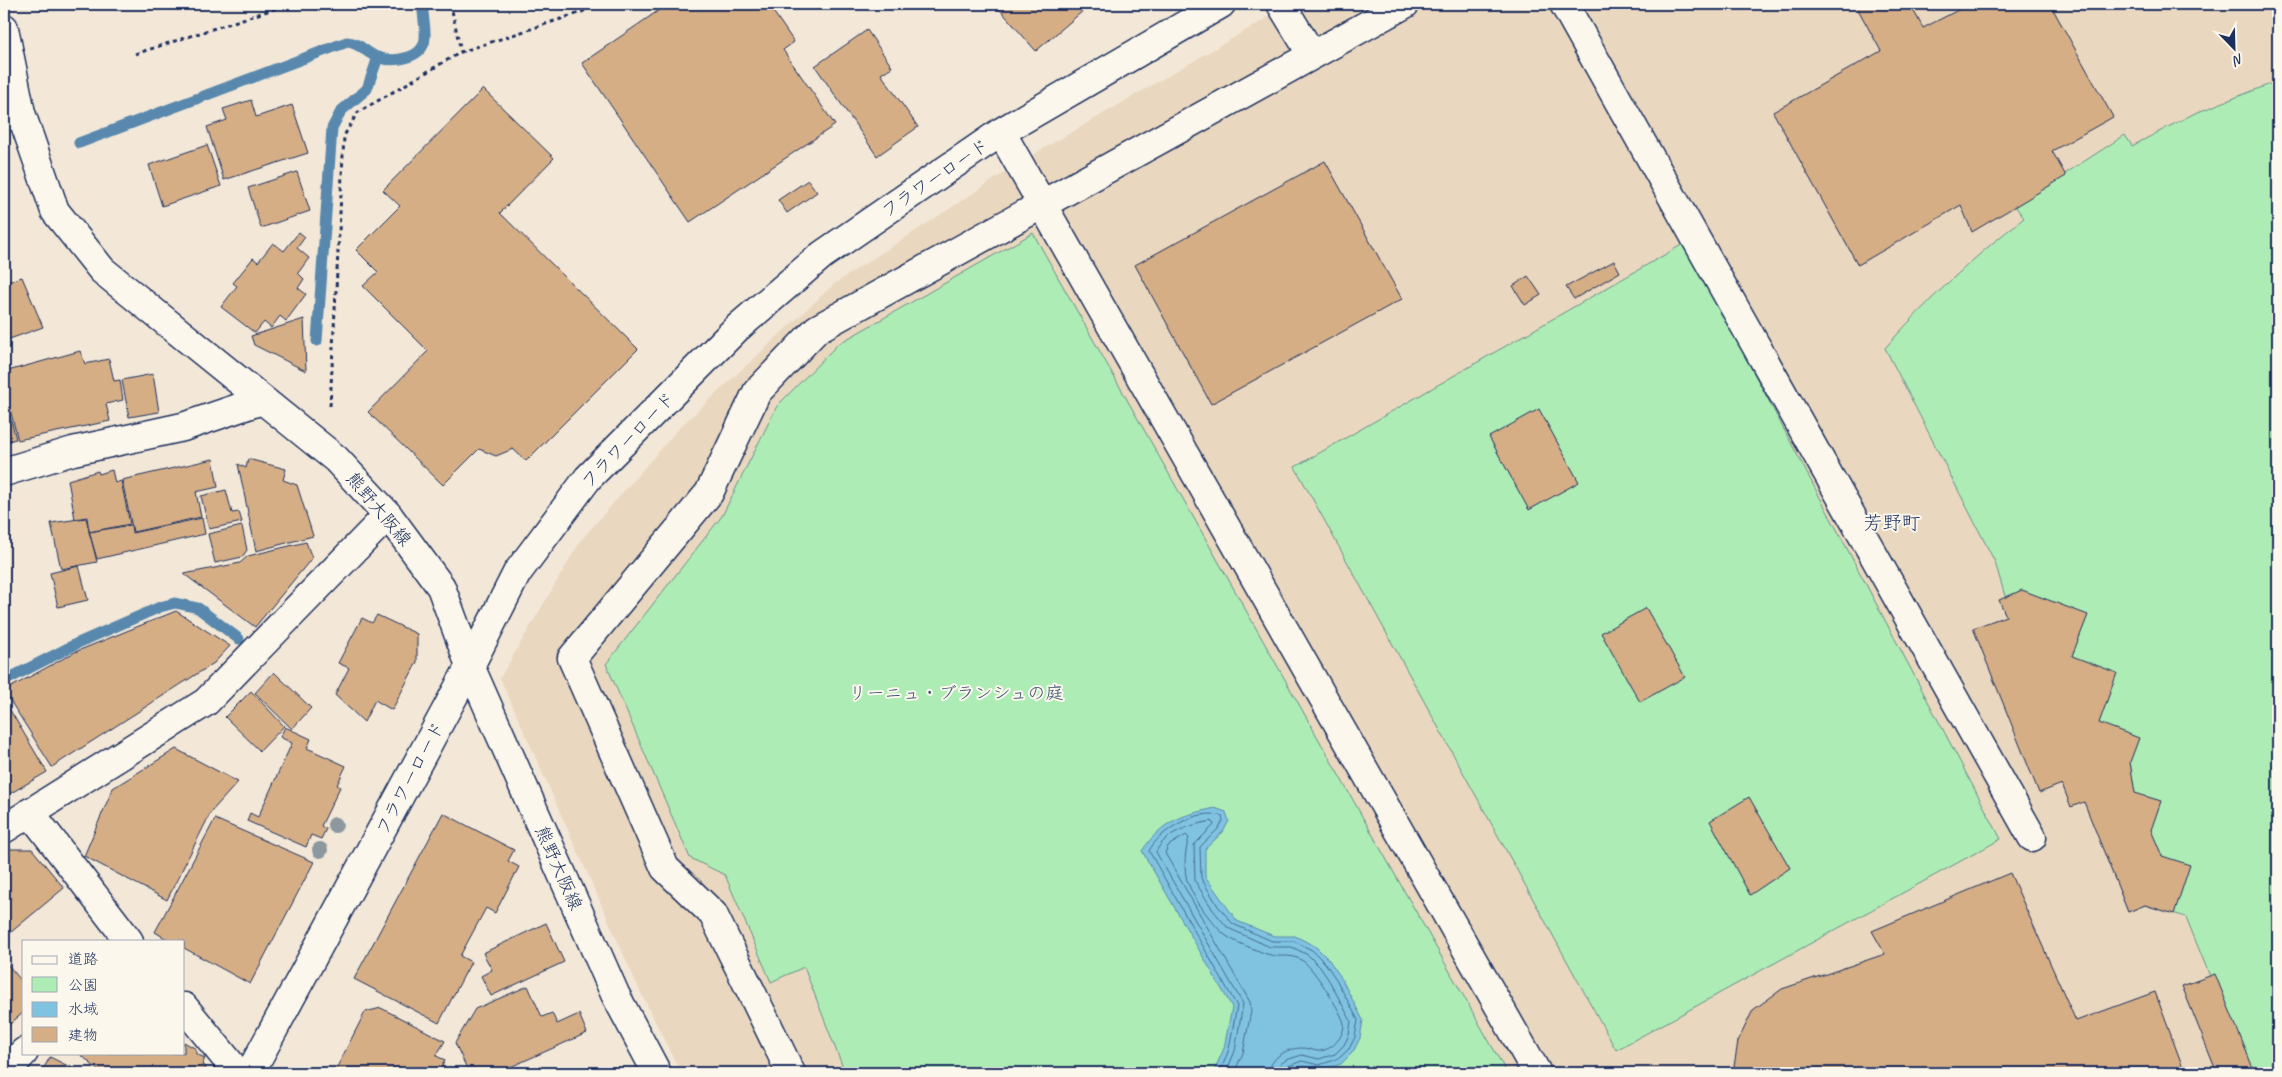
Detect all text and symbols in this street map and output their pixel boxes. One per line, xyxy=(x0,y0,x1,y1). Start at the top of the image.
north arrow xyxy=(2210,22,2260,72)
text: N xyxy=(2229,50,2246,70)
street label: フラワーロード xyxy=(877,134,993,222)
street label: フラワーロード xyxy=(577,387,679,493)
street label: 熊野大阪線 xyxy=(342,467,416,551)
district label: 芳野町 xyxy=(1863,511,1921,535)
park label: リーニュ・ブランシュの庭 xyxy=(849,682,1063,704)
street label: フラワーロード xyxy=(371,718,449,838)
street label: 熊野大阪線 xyxy=(531,822,587,914)
legend xyxy=(22,940,185,1054)
text: 道路 xyxy=(68,950,98,969)
text: 公園 xyxy=(68,976,98,995)
text: 水域 xyxy=(68,1000,98,1019)
text: 建物 xyxy=(68,1026,98,1045)

